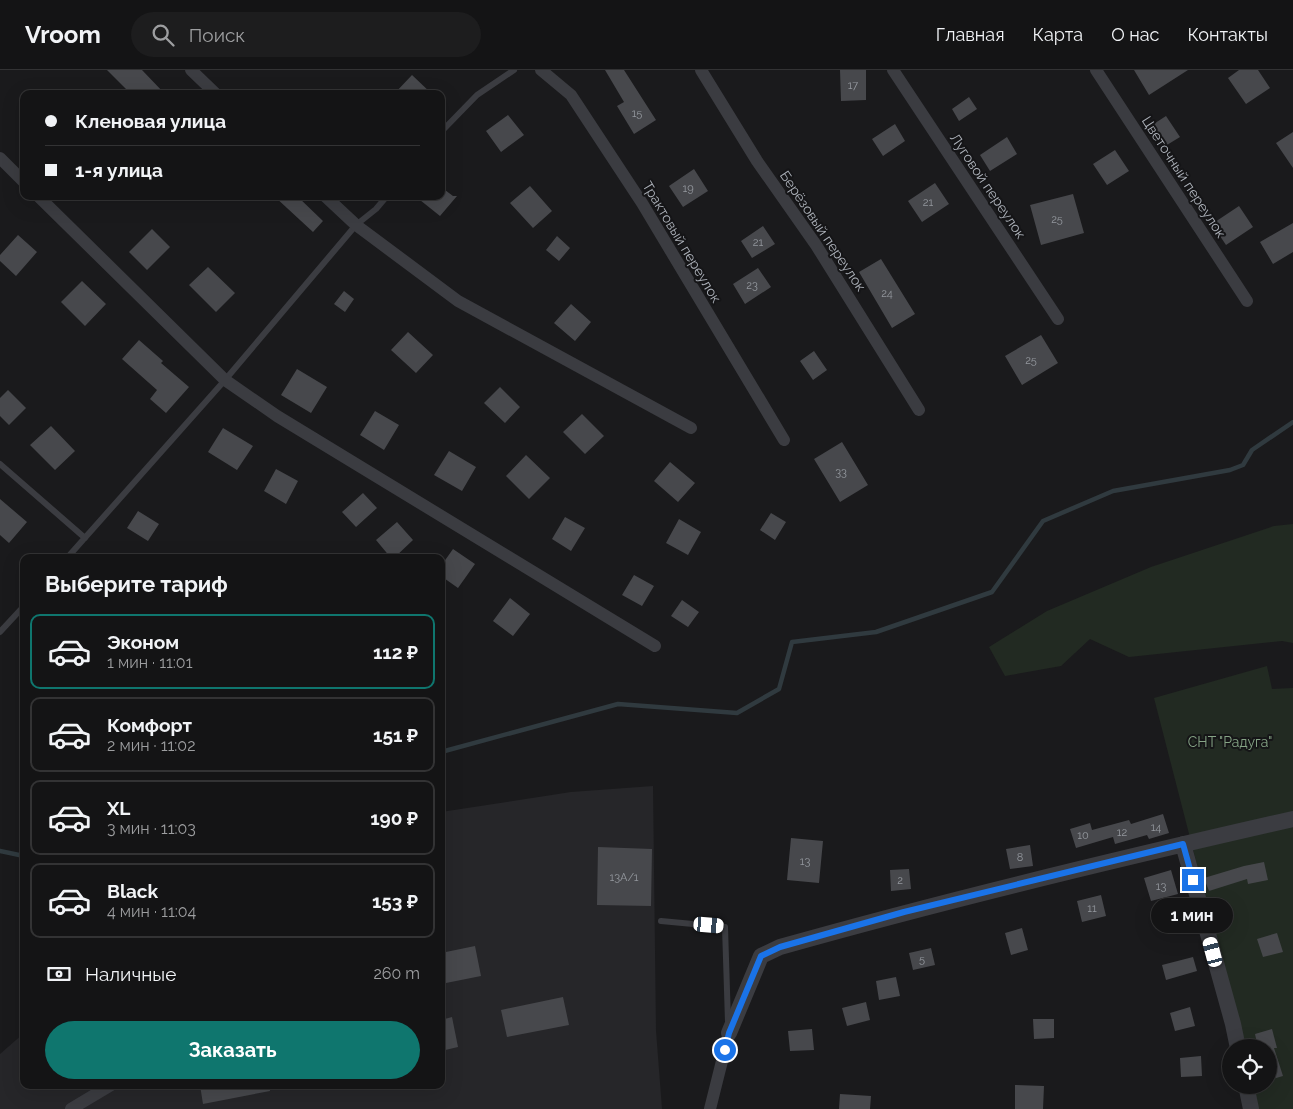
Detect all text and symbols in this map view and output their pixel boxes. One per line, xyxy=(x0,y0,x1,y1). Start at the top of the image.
search box xyxy=(131,12,481,57)
text: Vroom xyxy=(25,20,101,49)
icon: search xyxy=(149,21,177,49)
text: Поиск xyxy=(189,24,245,46)
text: Главная xyxy=(936,24,1004,45)
text: Карта xyxy=(1032,24,1083,45)
text: О нас xyxy=(1111,24,1159,45)
text: Контакты xyxy=(1187,24,1268,45)
house number: 17 xyxy=(848,79,858,92)
house number: 15 xyxy=(632,107,642,120)
text: Кленовая улица xyxy=(75,110,226,132)
street label: Цветочный переулок xyxy=(1139,113,1229,241)
street label: Луговой переулок xyxy=(947,130,1029,242)
text: 1-я улица xyxy=(75,159,163,181)
street label: Берёзовый переулок xyxy=(777,168,869,294)
street label: Трактовый переулок xyxy=(639,178,725,306)
house number: 19 xyxy=(682,182,694,195)
house number: 21 xyxy=(923,196,934,209)
house number: 25 xyxy=(1051,213,1063,226)
house number: 21 xyxy=(753,236,764,249)
house number: 23 xyxy=(746,279,758,292)
house number: 24 xyxy=(881,287,893,300)
house number: 25 xyxy=(1025,354,1037,367)
house number: 33 xyxy=(835,466,847,479)
text: Выберите тариф xyxy=(45,571,228,597)
icon: car xyxy=(47,629,92,674)
text: Эконом xyxy=(107,631,179,653)
text: 112 ₽ xyxy=(373,641,418,663)
text: 1 мин · 11:01 xyxy=(107,653,193,672)
icon: car xyxy=(47,712,92,757)
text: Комфорт xyxy=(107,714,192,736)
text: 151 ₽ xyxy=(373,724,418,746)
park label: СНТ "Радуга" xyxy=(1188,734,1272,750)
text: 2 мин · 11:02 xyxy=(107,736,195,755)
icon: car xyxy=(47,795,92,840)
text: XL xyxy=(107,797,130,819)
text: 190 ₽ xyxy=(370,807,418,829)
text: 3 мин · 11:03 xyxy=(107,819,196,838)
house number: 14 xyxy=(1151,821,1161,834)
house number: 12 xyxy=(1117,826,1127,839)
house number: 10 xyxy=(1077,829,1089,842)
house number: 8 xyxy=(1017,851,1023,864)
house number: 13 xyxy=(800,855,810,868)
route end xyxy=(1182,869,1204,891)
house number: 13А/1 xyxy=(609,871,639,884)
house number: 2 xyxy=(897,874,903,887)
icon: car xyxy=(47,878,92,923)
text: Black xyxy=(107,880,158,902)
house number: 13 xyxy=(1156,880,1166,893)
text: 153 ₽ xyxy=(372,890,418,912)
callout: 1 мин xyxy=(1152,898,1234,932)
text: 4 мин · 11:04 xyxy=(107,902,196,921)
house number: 11 xyxy=(1087,902,1097,915)
text: 1 мин xyxy=(1171,906,1213,925)
car xyxy=(693,916,724,934)
car xyxy=(1201,936,1224,968)
house number: 5 xyxy=(919,953,925,966)
icon: cash xyxy=(45,960,73,988)
text: Наличные xyxy=(85,963,176,985)
text: 260 m xyxy=(373,964,420,983)
button: Заказать xyxy=(45,1021,420,1079)
route start xyxy=(714,1039,736,1061)
map controls xyxy=(1222,1039,1277,1094)
button: locate xyxy=(1222,1039,1277,1094)

